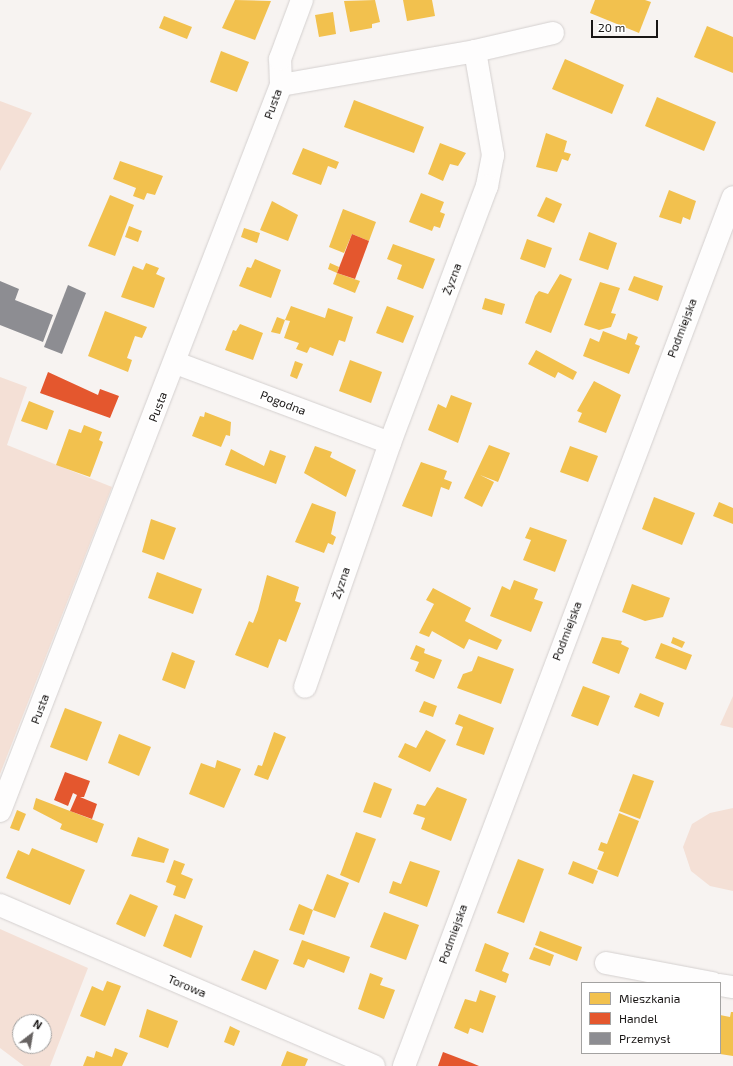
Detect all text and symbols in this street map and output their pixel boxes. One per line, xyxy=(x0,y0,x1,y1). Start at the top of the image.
scale bar xyxy=(593,12,660,38)
text: 20 m xyxy=(598,20,625,34)
street label: Pusta xyxy=(261,87,285,121)
street label: Żyzna xyxy=(439,261,465,297)
street label: Podmiejska xyxy=(664,296,700,360)
street label: Pogodna xyxy=(258,388,308,418)
street label: Pusta xyxy=(146,390,170,424)
street label: Żyzna xyxy=(329,565,353,601)
street label: Podmiejska xyxy=(549,599,585,663)
street label: Pusta xyxy=(28,692,52,726)
street label: Podmiejska xyxy=(436,902,470,966)
street label: Torowa xyxy=(166,971,208,1001)
legend xyxy=(581,982,721,1054)
text: Mieszkania xyxy=(619,991,680,1005)
text: Handel xyxy=(619,1011,657,1025)
north arrow xyxy=(12,1014,52,1054)
text: N xyxy=(31,1017,45,1032)
text: Przemysł xyxy=(619,1031,670,1045)

